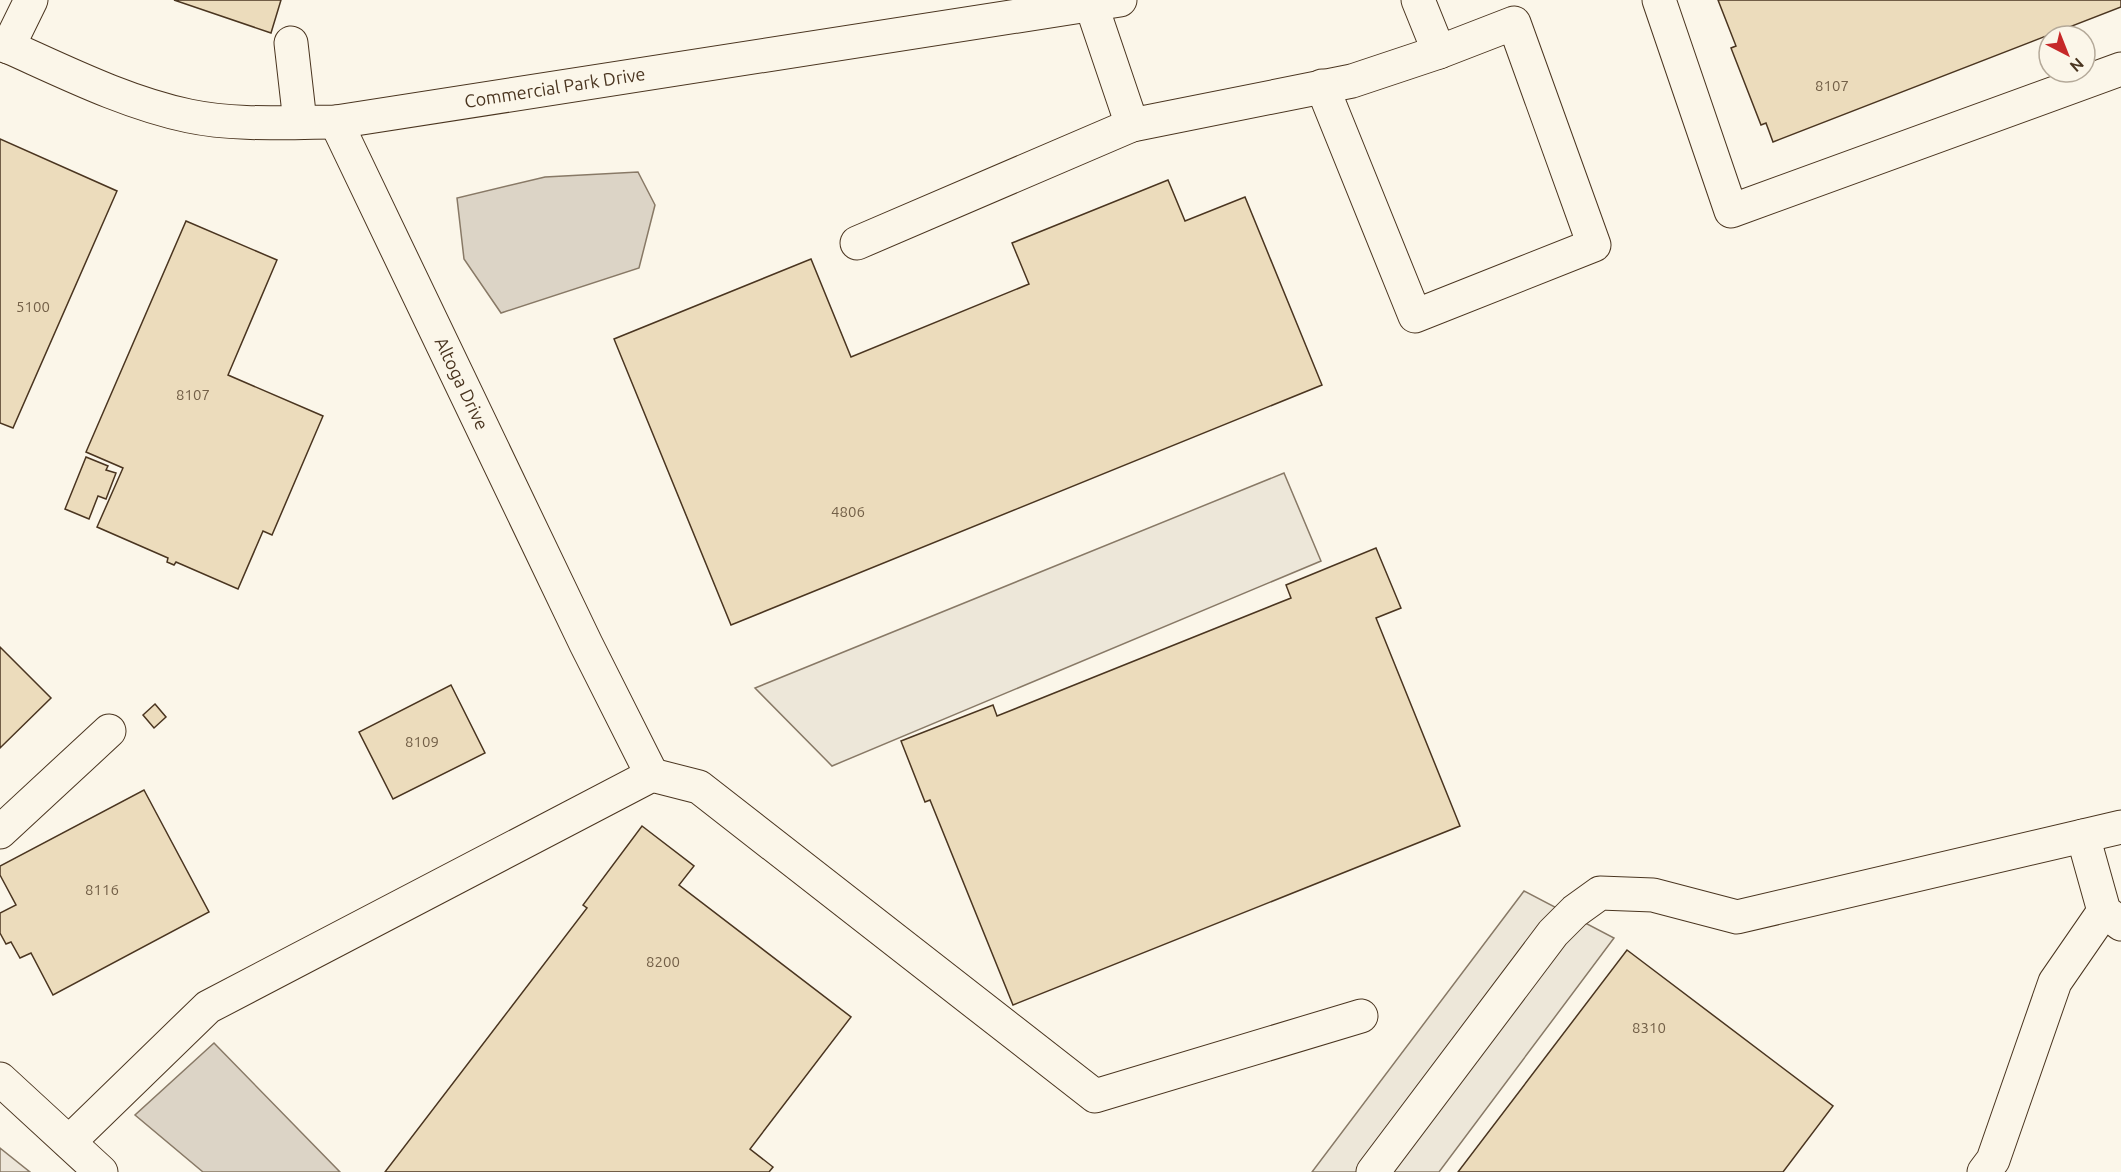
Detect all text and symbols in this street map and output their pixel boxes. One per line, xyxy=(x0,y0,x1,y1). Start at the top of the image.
north arrow xyxy=(2037,24,2097,84)
text: N xyxy=(2067,54,2087,76)
street label: Commercial Park Drive xyxy=(463,63,647,111)
house number: 8107 xyxy=(1815,77,1849,94)
house number: 5100 xyxy=(16,298,50,315)
street label: Altoga Drive xyxy=(431,334,493,433)
house number: 8107 xyxy=(176,386,210,403)
house number: 4806 xyxy=(831,503,865,520)
house number: 8109 xyxy=(405,733,439,750)
house number: 8116 xyxy=(85,881,119,898)
house number: 8200 xyxy=(646,953,680,970)
house number: 8310 xyxy=(1632,1019,1666,1036)

